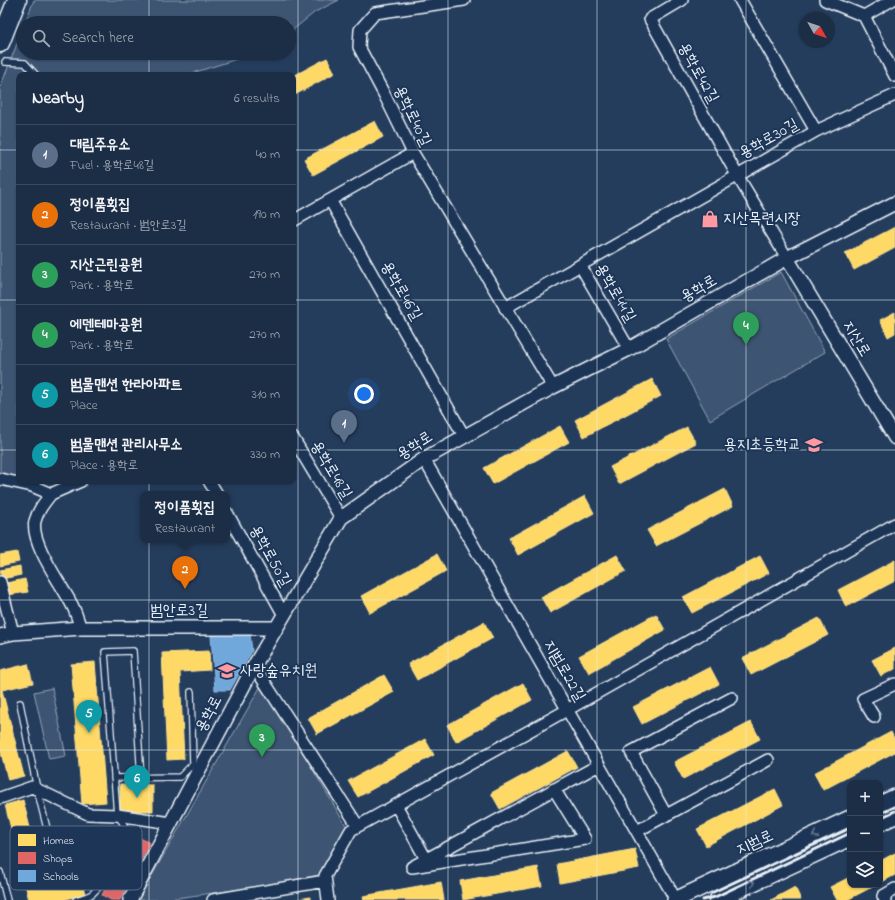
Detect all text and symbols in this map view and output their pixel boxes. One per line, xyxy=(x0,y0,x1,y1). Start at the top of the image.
north arrow xyxy=(799,12,835,48)
search box xyxy=(16,16,296,60)
icon: search xyxy=(30,27,52,49)
text: Search here xyxy=(62,27,134,49)
street label: 용학로42길 xyxy=(671,38,725,108)
street label: 용학로40길 xyxy=(387,82,437,151)
text: Nearby xyxy=(32,86,84,111)
text: 6 results xyxy=(234,89,280,108)
street label: 용학로30길 xyxy=(735,113,803,165)
text: 대림주유소 xyxy=(70,134,130,156)
text: 1 xyxy=(43,145,47,164)
text: 40 m xyxy=(256,145,280,164)
text: Fuel · 용학로48길 xyxy=(70,156,154,175)
text: 정이품횟집 xyxy=(70,194,130,216)
text: 2 xyxy=(42,205,48,224)
text: 190 m xyxy=(253,205,280,224)
place label: 지산목련시장 xyxy=(723,207,800,231)
shop icon: 지산목련시장 xyxy=(700,209,720,229)
text: Restaurant · 범안로3길 xyxy=(70,216,187,235)
text: 지산근린공원 xyxy=(70,254,142,276)
street label: 용학로46길 xyxy=(374,257,428,325)
street label: 용학로44길 xyxy=(588,259,642,327)
text: 3 xyxy=(42,265,48,284)
text: 270 m xyxy=(249,265,280,284)
street label: 용학로 xyxy=(676,269,722,309)
text: Park · 용학로 xyxy=(70,276,134,295)
pin: 4 xyxy=(733,312,759,345)
text: 에덴테마공원 xyxy=(70,314,142,336)
street label: 지산로 xyxy=(836,316,876,362)
text: 4 xyxy=(42,325,48,344)
text: 270 m xyxy=(249,325,280,344)
text: Park · 용학로 xyxy=(70,336,134,355)
text: 범물맨션 한라아파트 xyxy=(70,374,182,396)
your location xyxy=(354,384,374,404)
text: 5 xyxy=(41,385,49,404)
text: 310 m xyxy=(252,385,280,404)
text: Place xyxy=(70,396,98,415)
pin: 1 xyxy=(331,410,357,443)
street label: 용학로 xyxy=(392,425,438,467)
place label: 용지초등학교 xyxy=(724,433,801,457)
text: 범물맨션 관리사무소 xyxy=(70,434,182,456)
school or university icon: 용지초등학교 xyxy=(804,435,824,455)
street label: 용학로48길 xyxy=(304,436,358,504)
text: 6 xyxy=(42,445,48,464)
text: 330 m xyxy=(250,445,280,464)
text: Place · 용학로 xyxy=(70,456,138,475)
popup xyxy=(140,491,230,543)
text: 정이품횟집 xyxy=(155,497,215,519)
text: Restaurant xyxy=(155,519,215,538)
street label: 용학로50길 xyxy=(243,521,297,591)
pin: 2 xyxy=(172,556,198,589)
street label: 범안로3길 xyxy=(150,599,208,623)
street label: 지범로22길 xyxy=(537,636,591,706)
place label: 사랑숲유치원 xyxy=(240,659,317,683)
school or university icon: 사랑숲유치원 xyxy=(217,661,237,681)
street label: 용학로 xyxy=(189,691,229,737)
pin: 5 xyxy=(76,700,102,733)
pin: 3 xyxy=(249,724,275,757)
pin: 6 xyxy=(124,765,150,798)
map controls xyxy=(847,780,883,888)
button: + xyxy=(847,780,883,816)
button: − xyxy=(847,816,883,852)
street label: 지범로 xyxy=(732,824,778,862)
legend xyxy=(10,826,142,890)
one-way arrow xyxy=(811,830,819,838)
text: Homes xyxy=(43,833,75,849)
text: Shops xyxy=(43,851,73,867)
button: layers xyxy=(847,852,883,888)
text: Schools xyxy=(43,869,79,885)
one-way arrow xyxy=(748,880,755,888)

